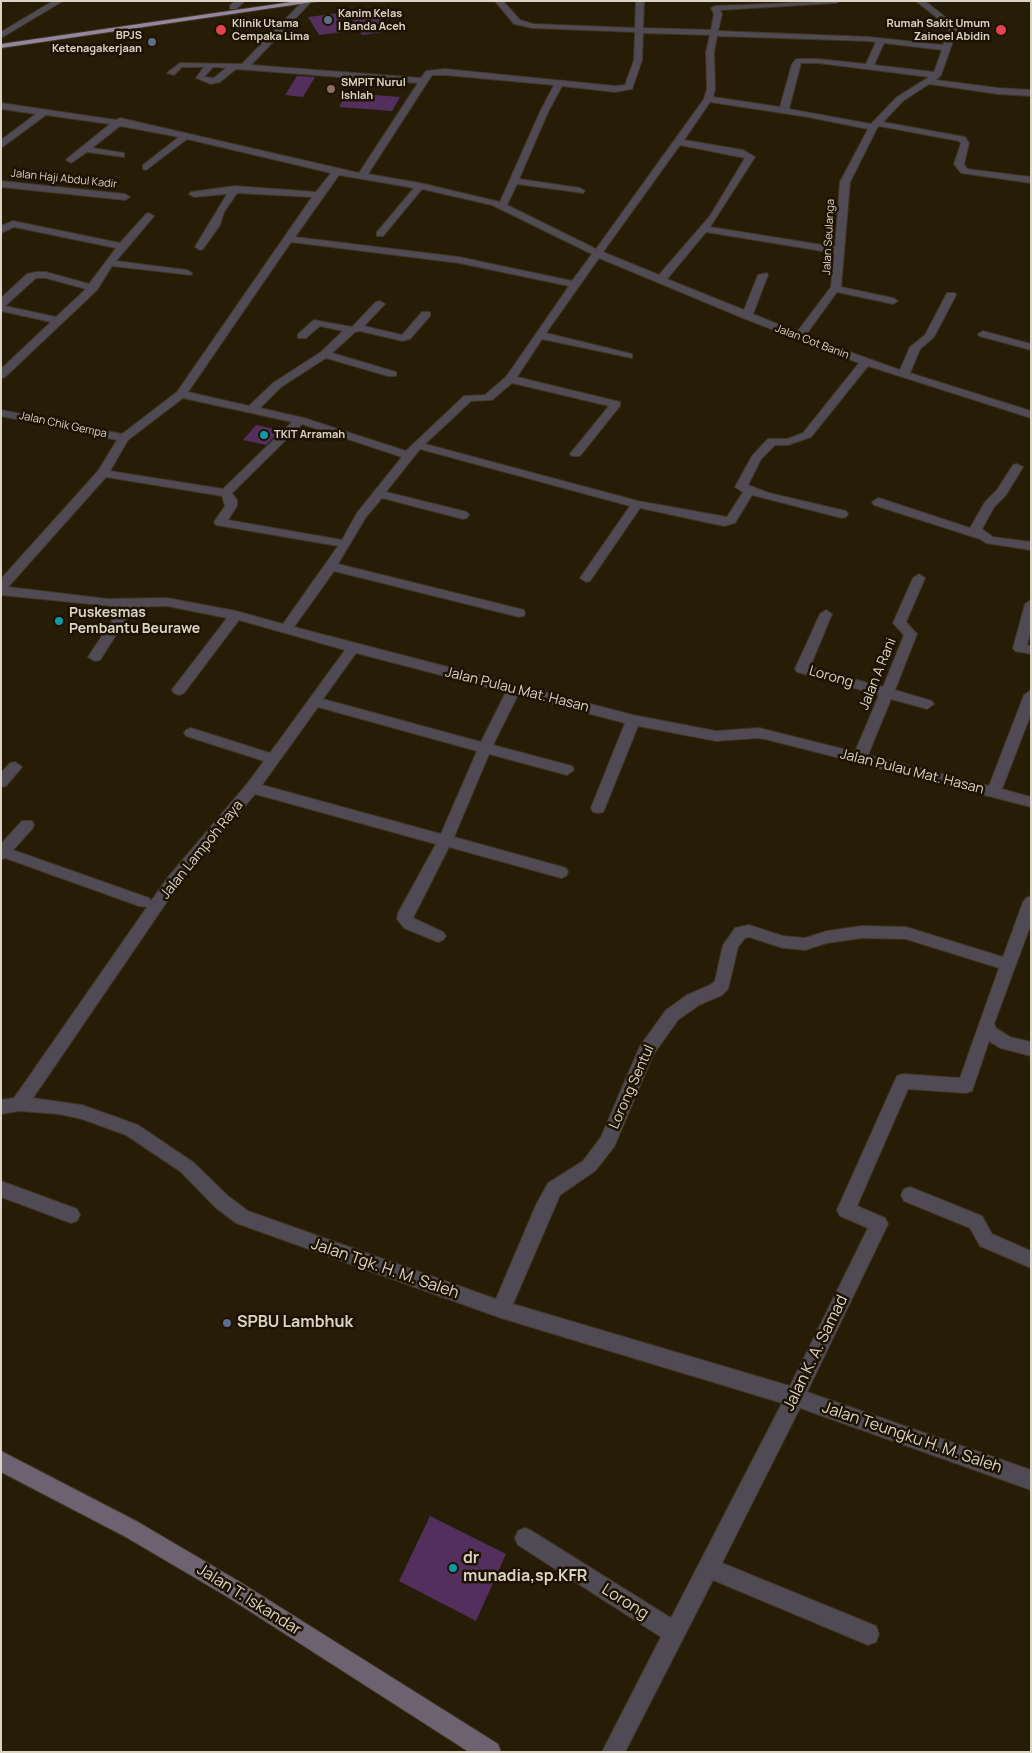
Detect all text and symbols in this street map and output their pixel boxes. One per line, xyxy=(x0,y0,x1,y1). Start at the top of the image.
place label: Kanim Kelas I Banda Aceh xyxy=(338,7,406,33)
marker: Kanim Kelas I Banda Aceh xyxy=(322,14,334,26)
place label: Klinik Utama Cempaka Lima xyxy=(232,17,309,43)
place label: Rumah Sakit Umum Zainoel Abidin xyxy=(886,17,990,43)
marker: Klinik Utama Cempaka Lima xyxy=(214,23,228,37)
marker: Rumah Sakit Umum Zainoel Abidin xyxy=(994,23,1008,37)
place label: BPJS Ketenagakerjaan xyxy=(52,29,142,55)
marker: BPJS Ketenagakerjaan xyxy=(146,36,158,48)
place label: SMPIT Nurul Ishlah xyxy=(341,76,406,102)
marker: SMPIT Nurul Ishlah xyxy=(325,83,337,95)
street label: Jalan Haji Abdul Kadir xyxy=(10,167,118,191)
street label: Jalan Seulanga xyxy=(820,199,838,275)
street label: Jalan Cot Banin xyxy=(773,322,851,362)
street label: Jalan Chik Gempa xyxy=(18,409,108,441)
place label: TKIT Arramah xyxy=(274,428,345,442)
marker: TKIT Arramah xyxy=(258,429,270,441)
place label: Puskesmas Pembantu Beurawe xyxy=(69,605,200,638)
marker: Puskesmas Pembantu Beurawe xyxy=(53,615,65,627)
street label: Jalan A Rani xyxy=(856,635,900,713)
street label: Lorong xyxy=(807,663,855,691)
street label: Jalan Pulau Mat. Hasan xyxy=(443,664,591,716)
street label: Jalan Pulau Mat. Hasan xyxy=(838,746,986,798)
street label: Jalan Lampoh Raya xyxy=(157,797,247,903)
street label: Lorong Sentul xyxy=(606,1042,658,1132)
street label: Jalan Tgk. H. M. Saleh xyxy=(309,1235,461,1303)
street label: Jalan K. A. Samad xyxy=(780,1292,852,1414)
place label: SPBU Lambhuk xyxy=(237,1313,353,1333)
marker: SPBU Lambhuk xyxy=(221,1317,233,1329)
street label: Jalan Teungku H. M. Saleh xyxy=(820,1398,1004,1478)
place label: dr munadia,sp.KFR xyxy=(463,1549,587,1587)
street label: Jalan T. Iskandar xyxy=(193,1560,305,1640)
marker: dr munadia,sp.KFR xyxy=(447,1562,459,1574)
street label: Lorong xyxy=(598,1580,652,1624)

